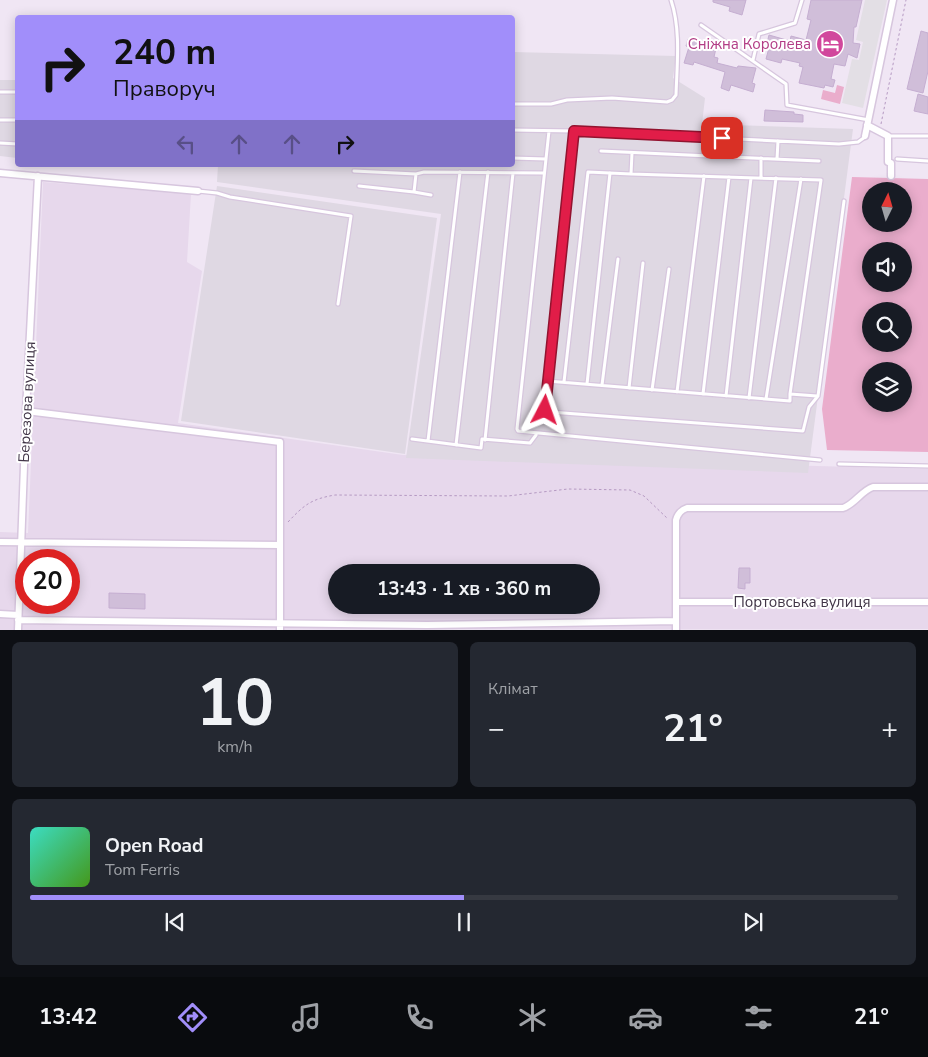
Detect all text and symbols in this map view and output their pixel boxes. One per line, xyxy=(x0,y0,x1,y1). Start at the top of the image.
text: 240 m xyxy=(113,29,216,76)
hotel icon: Сніжна Королева xyxy=(815,29,845,59)
place label: Сніжна Королева xyxy=(688,34,811,54)
icon: right xyxy=(30,35,95,100)
text: Праворуч xyxy=(113,74,216,104)
pin xyxy=(701,117,743,159)
icon: arrive xyxy=(708,124,736,152)
icon: left xyxy=(172,130,200,158)
icon: ahead xyxy=(225,130,253,158)
icon: ahead xyxy=(278,130,306,158)
icon: right xyxy=(331,130,359,158)
north arrow xyxy=(862,182,912,232)
map controls xyxy=(862,182,912,412)
button: sound xyxy=(862,242,912,292)
button: search xyxy=(862,302,912,352)
street label: Березова вулиця xyxy=(14,341,40,463)
button: layers xyxy=(862,362,912,412)
position arrow xyxy=(518,383,570,435)
speed limit sign: 20 xyxy=(15,549,80,614)
text: 13:43 · 1 хв · 360 m xyxy=(377,576,551,602)
street label: Портовська вулиця xyxy=(733,592,871,612)
text: 10 xyxy=(196,659,274,748)
text: Клімат xyxy=(488,678,538,700)
text: 21° xyxy=(663,703,723,754)
text: − xyxy=(488,710,505,748)
text: + xyxy=(881,710,898,748)
text: km/h xyxy=(217,736,253,758)
text: Open Road xyxy=(105,833,203,859)
text: Tom Ferris xyxy=(105,859,180,881)
icon: previous xyxy=(161,908,189,936)
icon: pause xyxy=(450,908,478,936)
icon: next xyxy=(739,908,767,936)
icon: directions xyxy=(175,1000,210,1035)
icon: music xyxy=(289,1000,324,1035)
icon: phone xyxy=(402,1000,437,1035)
icon: climate xyxy=(515,1000,550,1035)
icon: car xyxy=(628,1000,663,1035)
icon: filters xyxy=(741,1000,776,1035)
text: 13:42 xyxy=(39,1002,97,1032)
text: 21° xyxy=(854,1002,889,1032)

